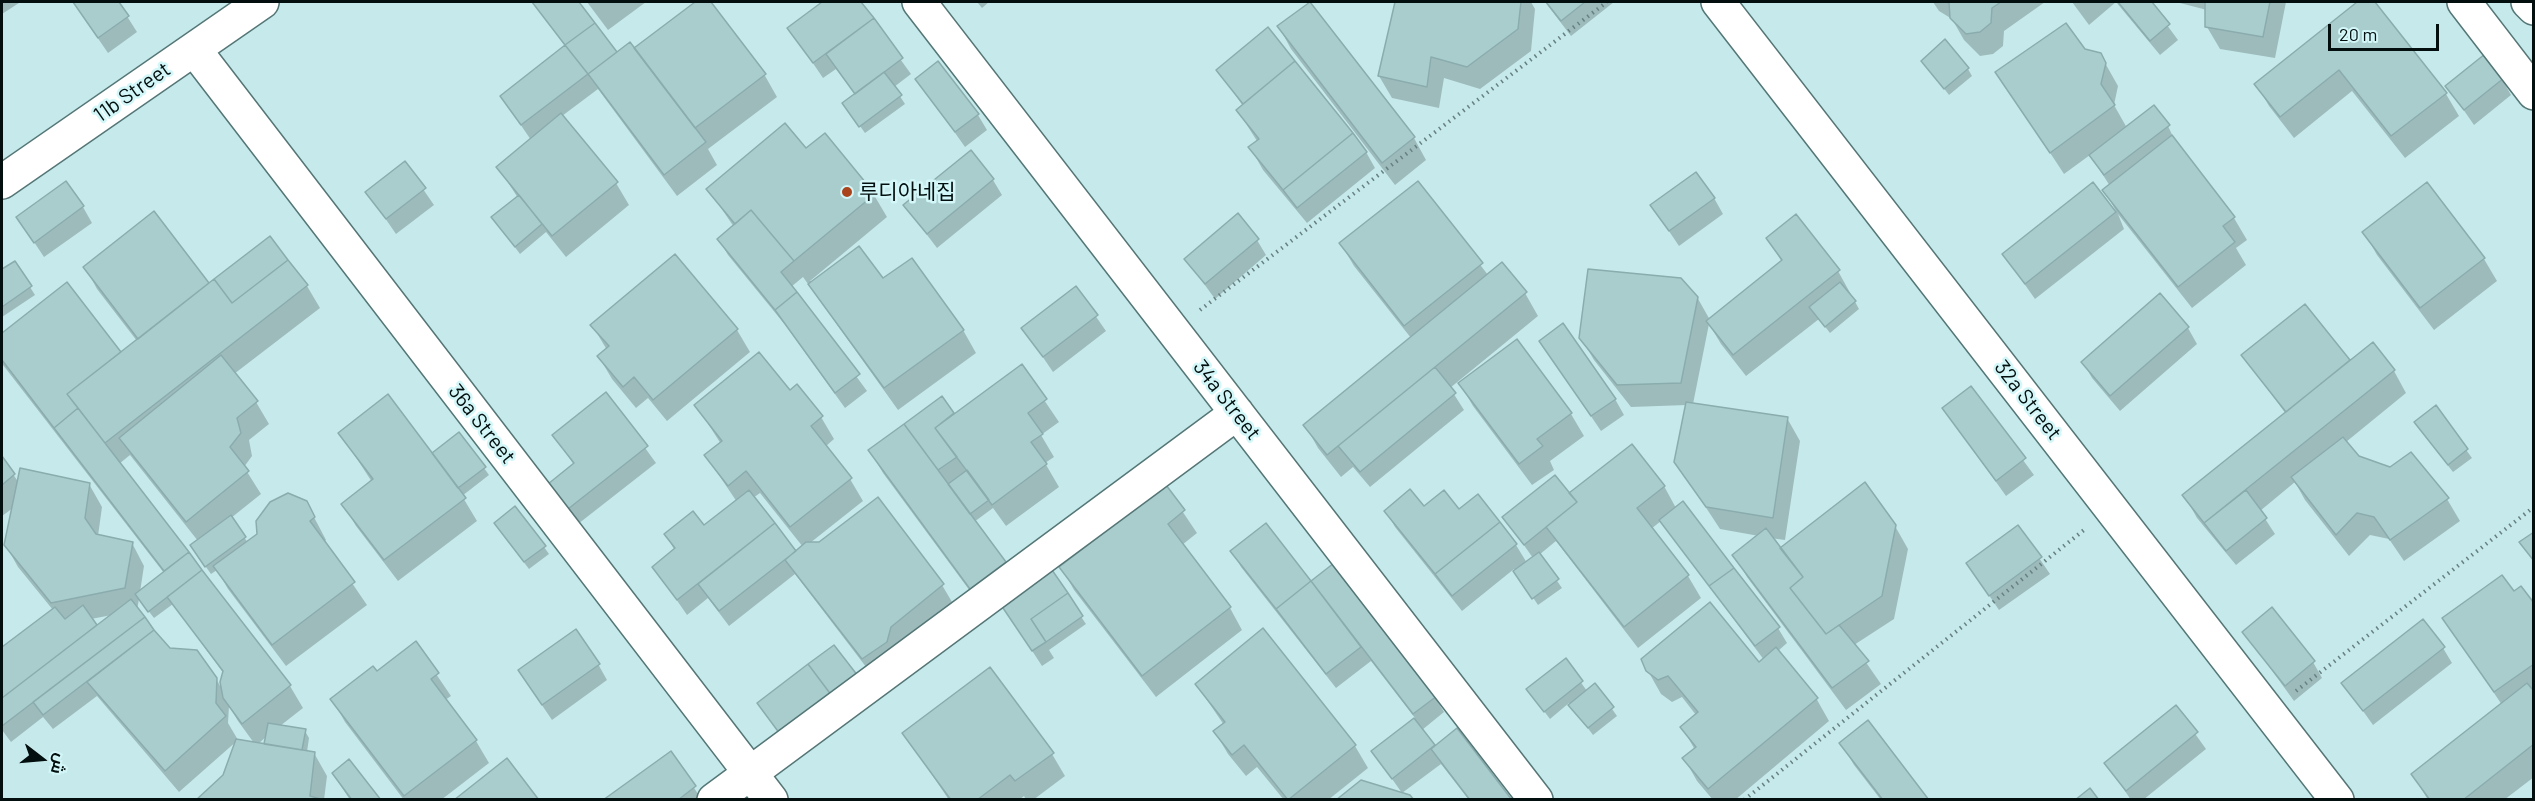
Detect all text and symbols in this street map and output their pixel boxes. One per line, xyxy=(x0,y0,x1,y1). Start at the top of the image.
scale bar xyxy=(2331,12,2442,50)
text: 20 m xyxy=(2339,23,2377,45)
street label: 11b Street xyxy=(89,57,175,127)
place label: 루디아네집 xyxy=(859,179,956,205)
marker: 루디아네집 xyxy=(840,185,854,199)
street label: 34a Street xyxy=(1188,355,1266,445)
street label: 32a Street xyxy=(1989,355,2067,445)
street label: 36a Street xyxy=(443,379,521,469)
north arrow xyxy=(12,729,72,789)
text: ش xyxy=(48,752,72,777)

